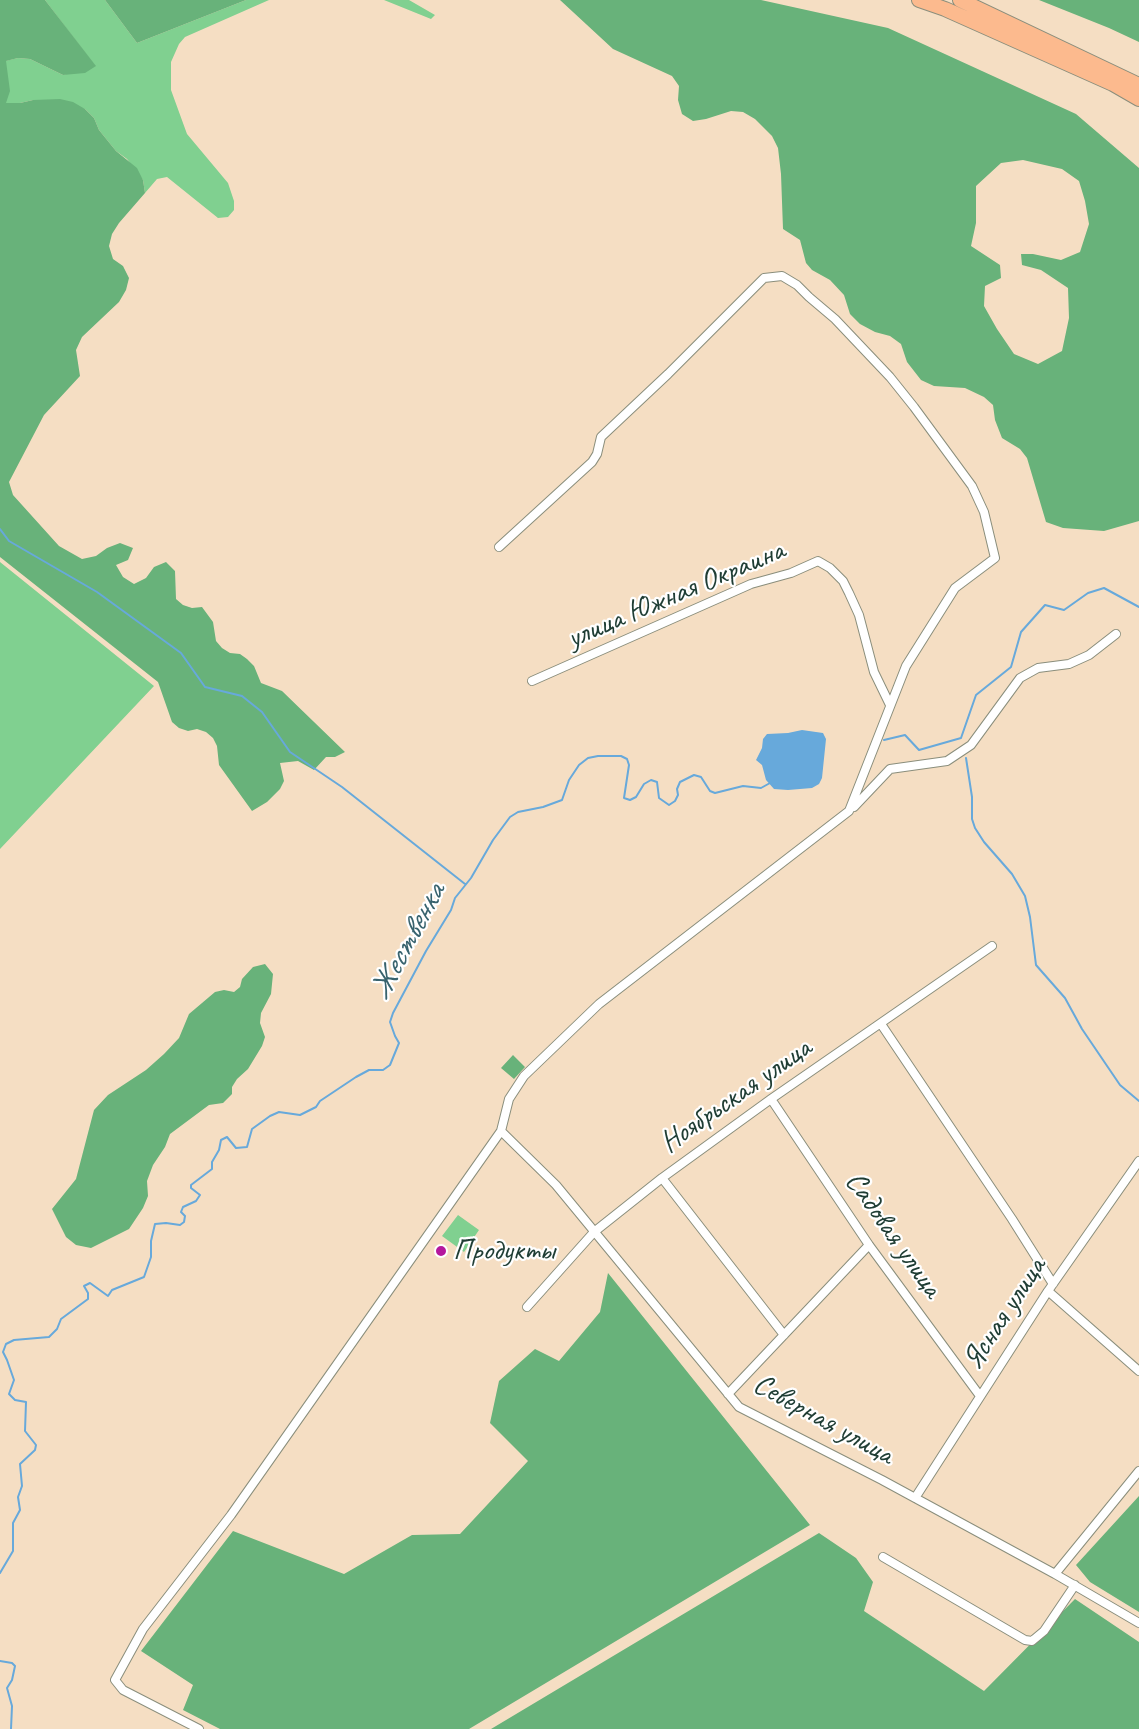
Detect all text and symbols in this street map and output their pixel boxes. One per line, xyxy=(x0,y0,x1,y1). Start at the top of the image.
street label: улица Южная Окраина xyxy=(562,533,790,657)
water label: Жественка xyxy=(361,877,455,1007)
street label: Ноябрьская улица xyxy=(653,1031,819,1161)
street label: Садовая улица xyxy=(837,1165,949,1305)
place label: Продукты xyxy=(453,1233,555,1269)
marker: Продукты xyxy=(434,1244,448,1258)
street label: Ясная улица xyxy=(955,1251,1055,1377)
street label: Северная улица xyxy=(747,1367,899,1473)

